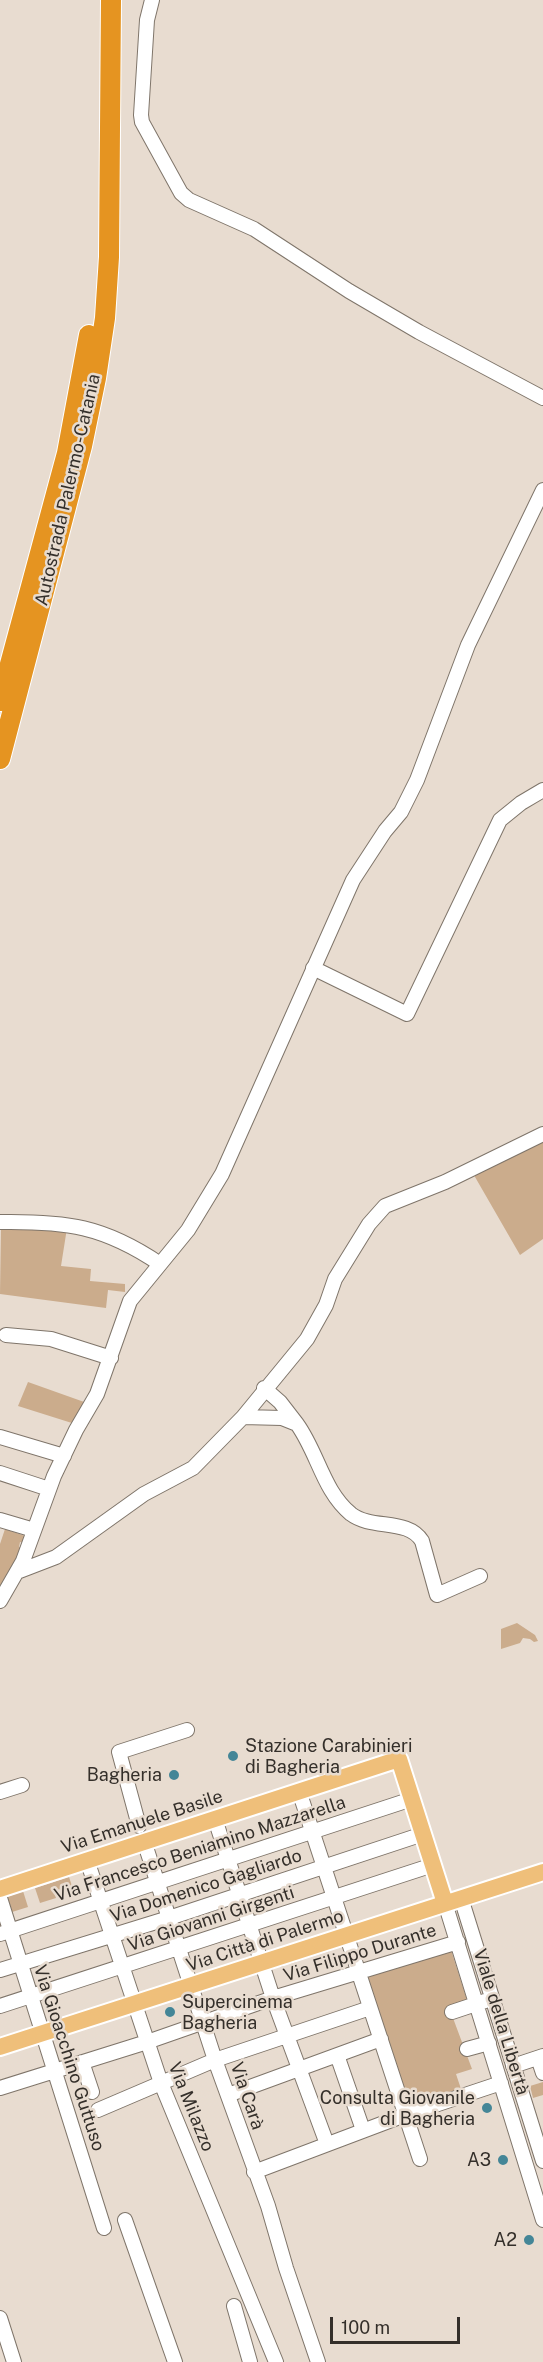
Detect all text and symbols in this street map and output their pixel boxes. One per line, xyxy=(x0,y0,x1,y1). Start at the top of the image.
street label: Autostrada Palermo-Catania xyxy=(31,372,105,608)
place label: Stazione Carabinieri di Bagheria xyxy=(245,1735,413,1778)
marker: Stazione Carabinieri di Bagheria xyxy=(226,1749,240,1763)
place label: Bagheria xyxy=(87,1764,162,1786)
marker: Bagheria xyxy=(167,1768,181,1782)
street label: Via Emanuele Basile xyxy=(58,1786,226,1858)
street label: Via Francesco Beniamino Mazzarella xyxy=(52,1792,348,1906)
street label: Via Domenico Gagliardo xyxy=(107,1845,305,1927)
street label: Via Giovanni Girgenti xyxy=(125,1882,297,1956)
street label: Via Città di Palermo xyxy=(184,1905,346,1977)
street label: Via Filippo Durante xyxy=(281,1919,439,1987)
street label: Viale della Libertà xyxy=(469,1946,533,2098)
street label: Via Gioacchino Guttuso xyxy=(29,1962,109,2154)
place label: Supercinema Bagheria xyxy=(182,1991,293,2034)
marker: Supercinema Bagheria xyxy=(163,2005,177,2019)
street label: Via Milazzo xyxy=(163,2059,219,2155)
street label: Via Carà xyxy=(225,2059,269,2133)
place label: Consulta Giovanile di Bagheria xyxy=(320,2087,475,2130)
marker: Consulta Giovanile di Bagheria xyxy=(480,2101,494,2115)
place label: A3 xyxy=(467,2149,491,2171)
marker: A3 xyxy=(496,2153,510,2167)
place label: A2 xyxy=(493,2229,517,2251)
marker: A2 xyxy=(522,2233,536,2247)
scale bar xyxy=(333,2305,464,2343)
text: 100 m xyxy=(341,2317,390,2338)

